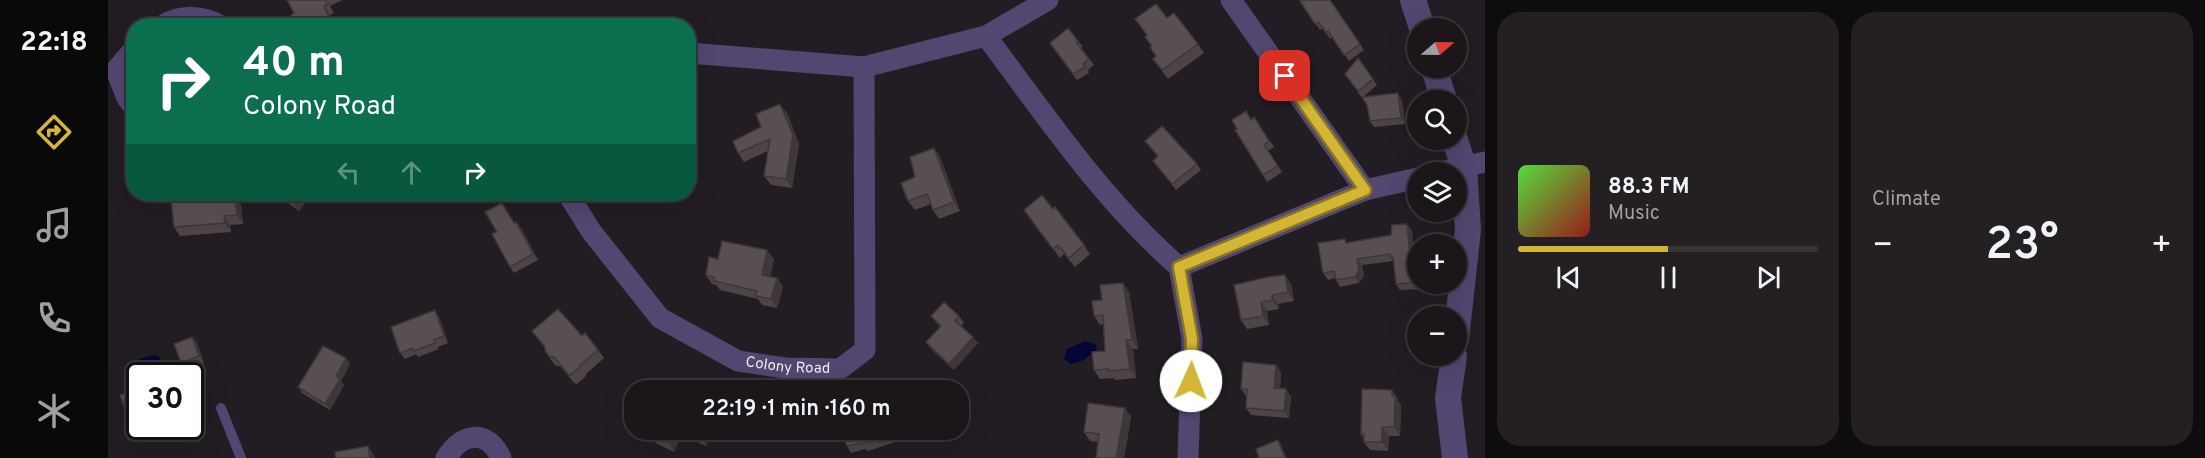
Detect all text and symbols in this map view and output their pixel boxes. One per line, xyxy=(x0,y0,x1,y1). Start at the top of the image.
north arrow xyxy=(1407,18,1467,78)
map controls xyxy=(1407,18,1467,366)
text: 22:18 xyxy=(20,26,88,60)
text: 40 m xyxy=(243,38,345,91)
icon: right xyxy=(144,42,222,120)
pin xyxy=(1259,50,1310,101)
icon: arrive xyxy=(1268,59,1301,92)
text: Colony Road xyxy=(243,90,396,124)
button: search xyxy=(1407,90,1467,150)
icon: directions xyxy=(33,111,75,153)
icon: left xyxy=(332,156,365,189)
icon: ahead xyxy=(395,156,428,189)
icon: right xyxy=(458,156,491,189)
button: layers xyxy=(1407,162,1467,222)
text: 88.3 FM xyxy=(1608,174,1690,201)
text: Climate xyxy=(1872,187,1941,213)
text: Music xyxy=(1608,201,1660,227)
icon: music xyxy=(33,204,75,246)
text: 23° xyxy=(1985,218,2059,275)
text: − xyxy=(1872,226,1893,268)
text: + xyxy=(2151,226,2172,268)
button: + xyxy=(1407,234,1467,294)
icon: previous xyxy=(1552,261,1585,294)
icon: pause xyxy=(1652,261,1685,294)
icon: next xyxy=(1752,261,1785,294)
icon: phone xyxy=(33,297,75,339)
button: − xyxy=(1407,306,1467,366)
position arrow xyxy=(1159,349,1223,413)
street label: Colony Road xyxy=(744,353,830,378)
speed limit sign: 30 xyxy=(126,362,204,440)
icon: climate xyxy=(33,390,75,432)
text: 22:19 · 1 min · 160 m xyxy=(702,396,891,423)

